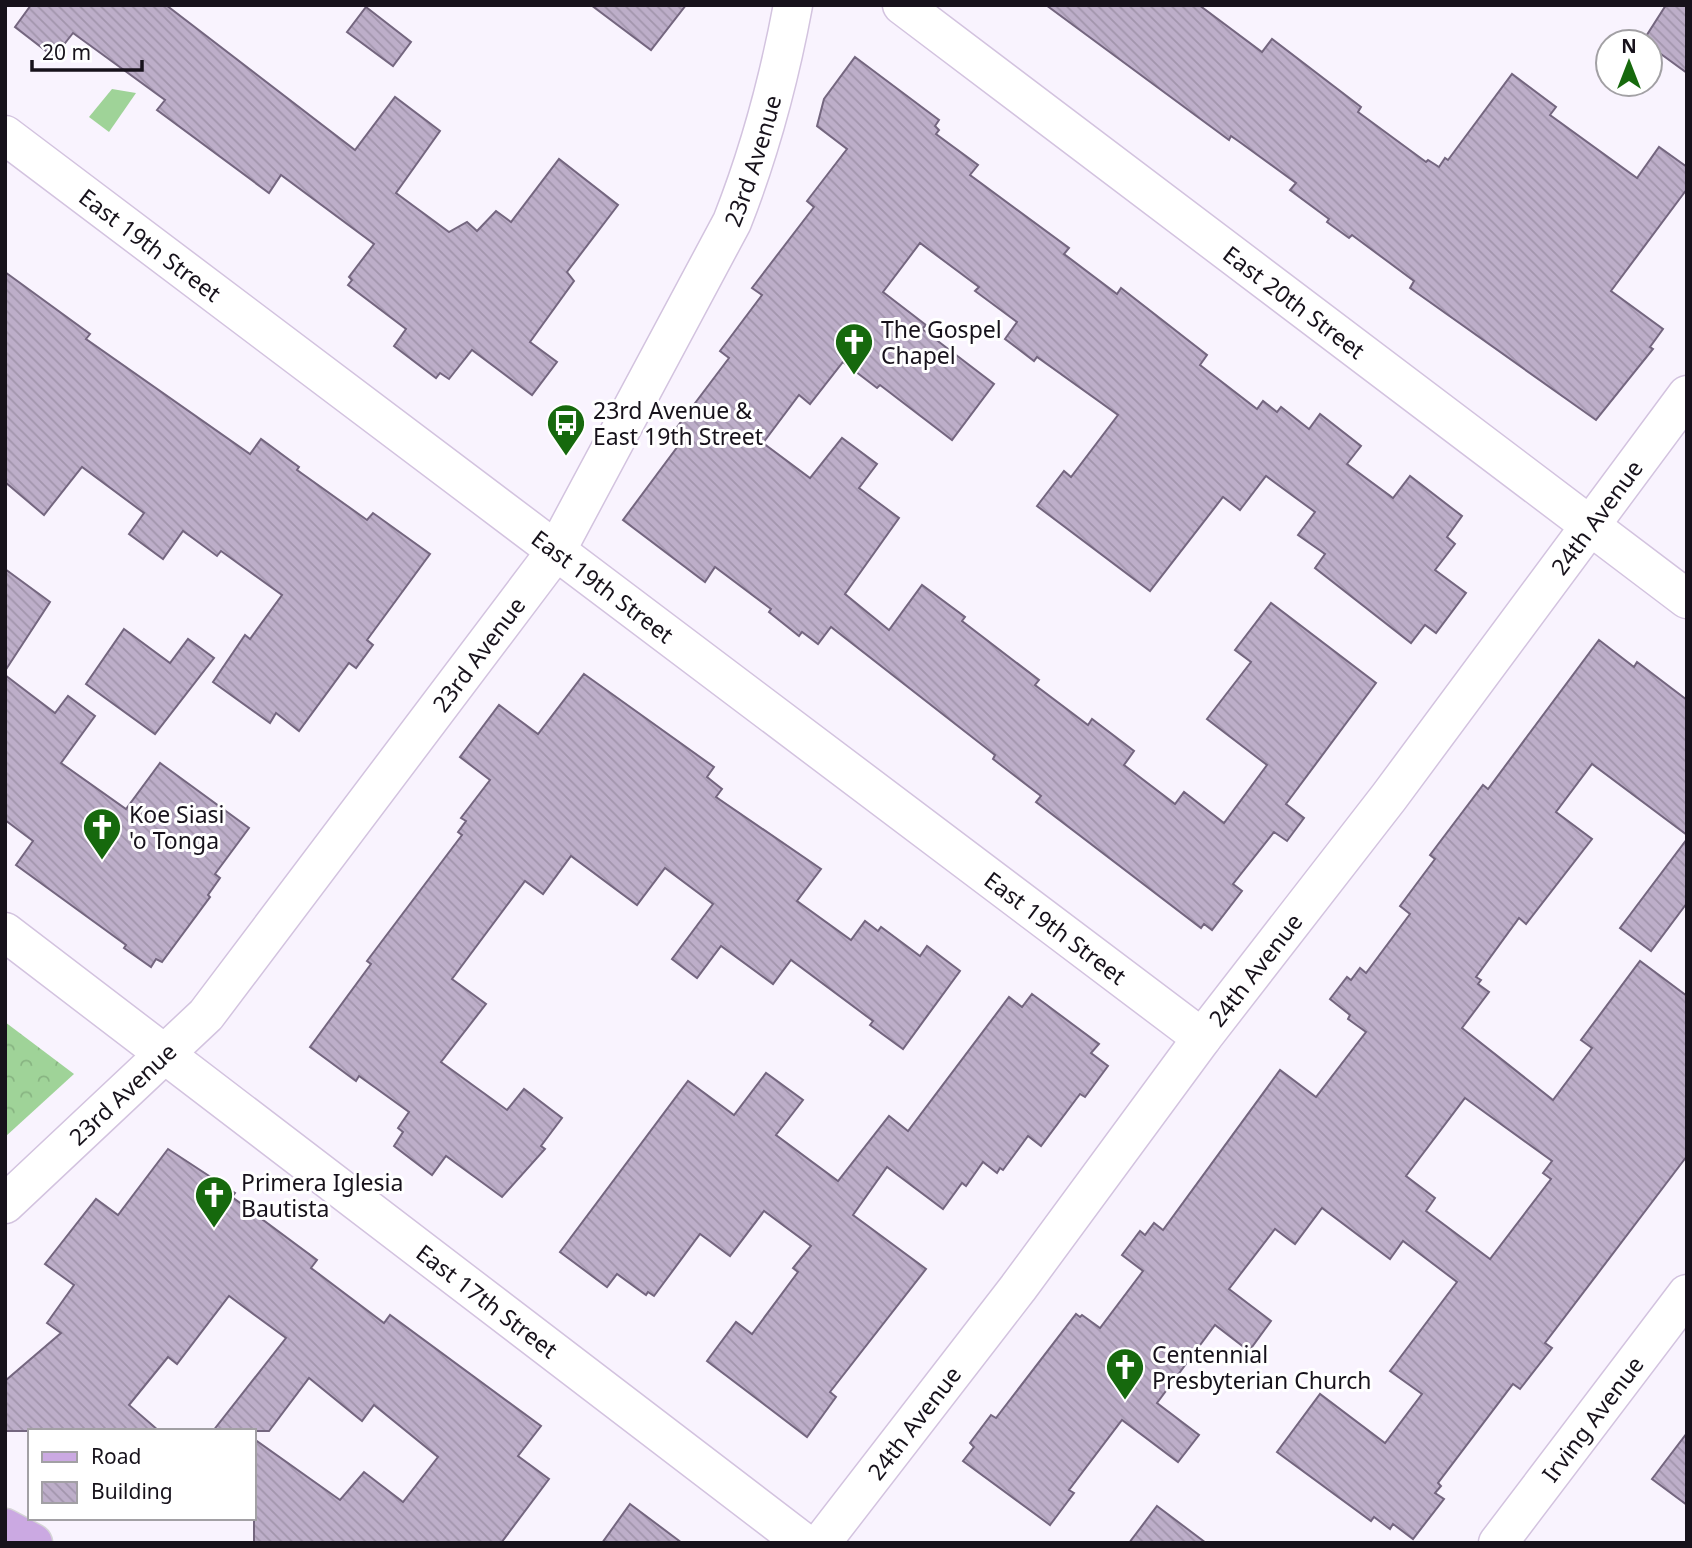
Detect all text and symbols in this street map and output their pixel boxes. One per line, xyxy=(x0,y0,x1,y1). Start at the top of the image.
scale bar xyxy=(32,28,142,72)
north arrow xyxy=(1594,28,1664,98)
text: N xyxy=(1621,33,1637,59)
text: 20 m xyxy=(42,38,91,66)
street label: 23rd Avenue xyxy=(716,92,788,231)
street label: East 19th Street xyxy=(73,181,228,309)
street label: East 20th Street xyxy=(1217,238,1372,366)
place label: The Gospel Chapel xyxy=(881,313,1002,371)
church icon: The Gospel Chapel xyxy=(833,321,875,376)
place label: 23rd Avenue & East 19th Street xyxy=(593,394,763,452)
bus stop icon: 23rd Avenue & East 19th Street xyxy=(545,402,587,457)
street label: 24th Avenue xyxy=(1543,453,1650,581)
street label: East 19th Street xyxy=(525,522,680,650)
street label: 23rd Avenue xyxy=(424,590,532,718)
place label: Koe Siasi 'o Tonga xyxy=(129,798,225,856)
church icon: Koe Siasi 'o Tonga xyxy=(81,806,123,861)
street label: East 19th Street xyxy=(978,864,1133,992)
street label: 24th Avenue xyxy=(1201,906,1309,1033)
street label: 23rd Avenue xyxy=(62,1035,183,1152)
place label: Primera Iglesia Bautista xyxy=(241,1166,403,1224)
church icon: Primera Iglesia Bautista xyxy=(193,1174,235,1229)
street label: East 17th Street xyxy=(410,1236,564,1365)
place label: Centennial Presbyterian Church xyxy=(1152,1338,1371,1396)
church icon: Centennial Presbyterian Church xyxy=(1104,1346,1146,1401)
street label: Irving Avenue xyxy=(1534,1349,1650,1488)
street label: 24th Avenue xyxy=(860,1359,968,1486)
legend xyxy=(28,1429,256,1520)
text: Road xyxy=(91,1442,141,1470)
text: Building xyxy=(91,1477,173,1505)

